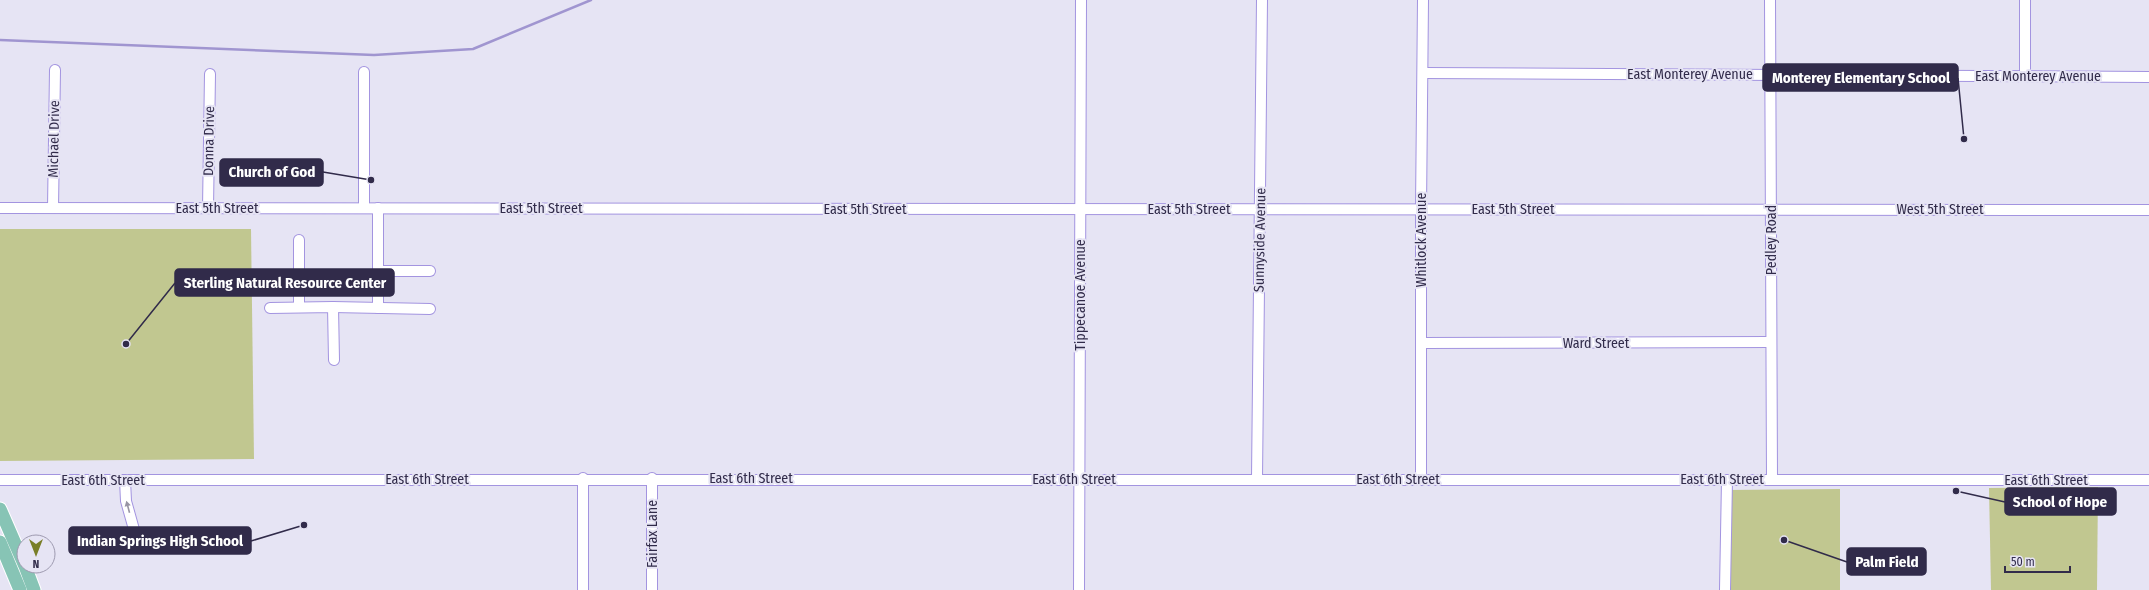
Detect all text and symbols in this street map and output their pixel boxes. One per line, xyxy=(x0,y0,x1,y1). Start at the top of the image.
callout: Monterey Elementary School xyxy=(1763,64,1958,91)
street label: East Monterey Avenue xyxy=(1627,66,1753,83)
street label: East Monterey Avenue xyxy=(1975,68,2101,85)
text: Monterey Elementary School xyxy=(1772,69,1951,87)
street label: Michael Drive xyxy=(45,100,63,178)
street label: Donna Drive xyxy=(200,106,218,176)
callout: Church of God xyxy=(220,159,323,186)
text: Church of God xyxy=(228,163,316,181)
street label: Sunnyside Avenue xyxy=(1251,188,1269,292)
street label: Whitlock Avenue xyxy=(1413,193,1430,287)
street label: East 5th Street xyxy=(175,200,259,217)
street label: East 5th Street xyxy=(499,200,583,217)
street label: East 5th Street xyxy=(823,201,907,218)
street label: East 5th Street xyxy=(1147,201,1231,218)
street label: East 5th Street xyxy=(1471,201,1555,218)
street label: West 5th Street xyxy=(1896,201,1984,218)
street label: Pedley Road xyxy=(1763,205,1780,275)
street label: Tippecanoe Avenue xyxy=(1072,239,1089,351)
callout: Sterling Natural Resource Center xyxy=(175,269,394,296)
text: Sterling Natural Resource Center xyxy=(184,274,387,292)
street label: Ward Street xyxy=(1563,335,1630,352)
street label: East 6th Street xyxy=(709,470,793,487)
street label: East 6th Street xyxy=(385,471,469,488)
street label: East 6th Street xyxy=(1032,471,1116,488)
street label: East 6th Street xyxy=(1356,471,1440,488)
street label: East 6th Street xyxy=(1680,471,1764,488)
street label: East 6th Street xyxy=(61,472,145,489)
street label: East 6th Street xyxy=(2004,472,2088,489)
callout: School of Hope xyxy=(2005,488,2116,515)
text: School of Hope xyxy=(2013,493,2108,511)
street label: Fairfax Lane xyxy=(644,500,661,568)
one-way arrow xyxy=(124,501,130,513)
callout: Indian Springs High School xyxy=(69,527,251,554)
text: Indian Springs High School xyxy=(77,532,244,550)
north arrow xyxy=(16,534,56,574)
callout: Palm Field xyxy=(1847,548,1926,575)
scale bar xyxy=(2005,548,2070,574)
text: Palm Field xyxy=(1855,553,1919,571)
text: 50 m xyxy=(2011,555,2035,569)
text: N xyxy=(33,557,39,570)

